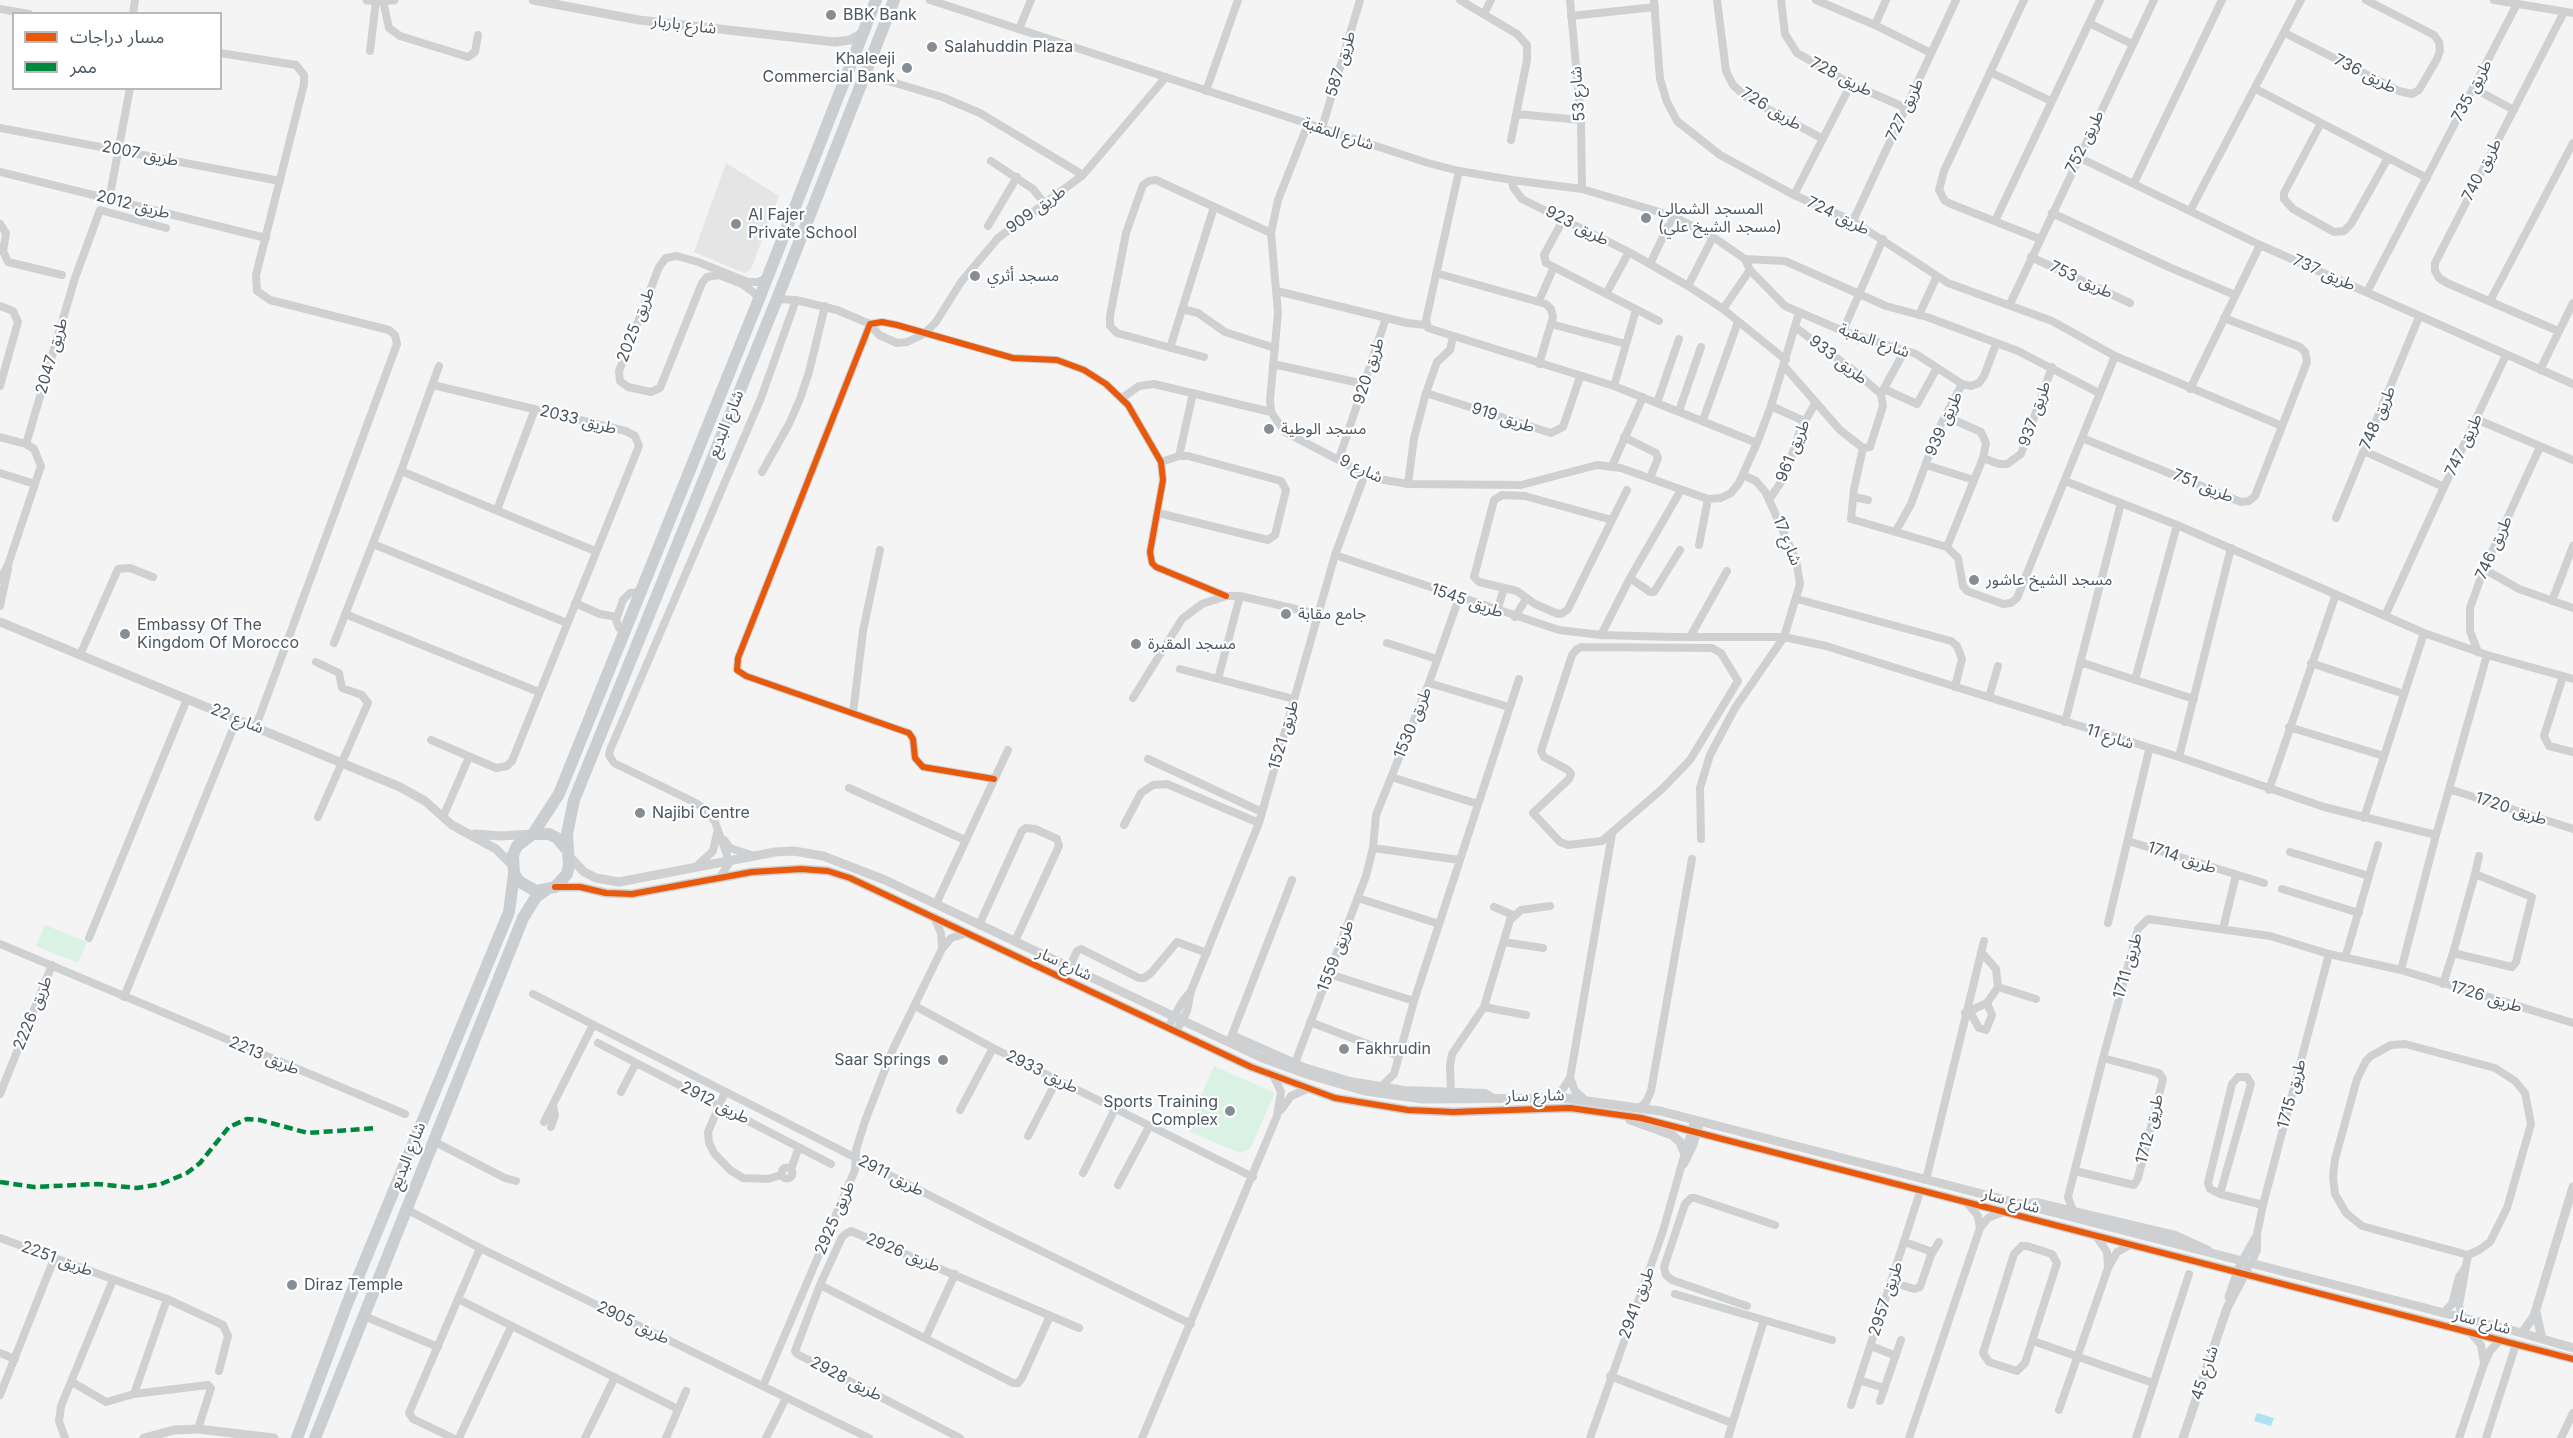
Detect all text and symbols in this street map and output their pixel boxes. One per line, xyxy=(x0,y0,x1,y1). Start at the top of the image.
place label: BBK Bank xyxy=(843,5,917,25)
marker: BBK Bank xyxy=(824,8,838,22)
legend xyxy=(12,12,222,90)
street label: شارع باربار xyxy=(651,12,717,38)
text: مسار دراجات xyxy=(70,26,164,47)
street label: طريق 587 xyxy=(1322,29,1360,99)
place label: Salahuddin Plaza xyxy=(944,37,1073,57)
marker: Salahuddin Plaza xyxy=(925,40,939,54)
place label: Khaleeji Commercial Bank xyxy=(763,49,895,87)
street label: طريق 736 xyxy=(2331,50,2399,98)
street label: طريق 728 xyxy=(1807,53,1875,101)
text: ممر xyxy=(70,56,97,77)
street label: طريق 735 xyxy=(2448,57,2496,125)
marker: Khaleeji Commercial Bank xyxy=(900,61,914,75)
street label: شارع 53 xyxy=(1566,66,1590,122)
street label: طريق 727 xyxy=(1882,76,1928,144)
street label: طريق 726 xyxy=(1737,83,1805,135)
street label: طريق 752 xyxy=(2062,108,2108,176)
street label: شارع المقبة xyxy=(1300,113,1376,155)
street label: طريق 740 xyxy=(2458,136,2506,204)
street label: طريق 2007 xyxy=(100,137,180,171)
street label: طريق 909 xyxy=(1003,182,1069,238)
street label: طريق 2012 xyxy=(94,187,172,223)
street label: طريق 724 xyxy=(1803,193,1873,239)
place label: المسجد الشمالي (مسجد الشيخ علي) xyxy=(1658,199,1782,237)
street label: طريق 923 xyxy=(1542,202,1612,250)
place label: Al Fajer Private School xyxy=(748,205,857,243)
marker: المسجد الشمالي (مسجد الشيخ علي) xyxy=(1639,211,1653,225)
marker: Al Fajer Private School xyxy=(729,217,743,231)
street label: طريق 737 xyxy=(2290,251,2358,295)
street label: طريق 753 xyxy=(2046,257,2116,303)
place label: مسجد أثري xyxy=(987,266,1059,286)
marker: مسجد أثري xyxy=(968,269,982,283)
street label: طريق 2025 xyxy=(613,285,659,365)
street label: طريق 2047 xyxy=(32,316,72,396)
street label: شارع المقبة xyxy=(1836,320,1912,362)
street label: طريق 933 xyxy=(1805,331,1871,389)
street label: طريق 920 xyxy=(1349,335,1389,407)
street label: طريق 937 xyxy=(2015,379,2055,449)
street label: طريق 748 xyxy=(2356,383,2400,453)
street label: شارع البديع xyxy=(704,388,748,460)
street label: طريق 939 xyxy=(1921,389,1967,459)
street label: طريق 919 xyxy=(1469,399,1537,437)
street label: طريق 2033 xyxy=(538,401,618,439)
street label: طريق 747 xyxy=(2441,411,2487,479)
street label: طريق 961 xyxy=(1772,417,1814,485)
place label: مسجد الوطية xyxy=(1281,419,1366,439)
marker: مسجد الوطية xyxy=(1262,422,1276,436)
street label: شارع 9 xyxy=(1336,451,1386,487)
street label: طريق 751 xyxy=(2170,465,2236,507)
street label: طريق 746 xyxy=(2472,513,2516,583)
street label: شارع 17 xyxy=(1769,514,1805,568)
place label: مسجد الشيخ عاشور xyxy=(1986,570,2112,590)
marker: مسجد الشيخ عاشور xyxy=(1967,573,1981,587)
street label: طريق 1545 xyxy=(1428,580,1506,622)
place label: جامع مقابة xyxy=(1298,604,1367,624)
marker: جامع مقابة xyxy=(1279,607,1293,621)
place label: Embassy Of The Kingdom Of Morocco xyxy=(137,615,299,653)
marker: Embassy Of The Kingdom Of Morocco xyxy=(118,627,132,641)
place label: مسجد المقبرة xyxy=(1148,634,1236,654)
marker: مسجد المقبرة xyxy=(1129,637,1143,651)
street label: طريق 1530 xyxy=(1390,685,1436,761)
street label: طريق 1521 xyxy=(1265,698,1303,772)
street label: شارع 22 xyxy=(208,700,266,738)
street label: شارع 11 xyxy=(2084,720,2136,754)
street label: طريق 1720 xyxy=(2473,788,2549,830)
place label: Najibi Centre xyxy=(652,803,750,823)
marker: Najibi Centre xyxy=(633,806,647,820)
street label: طريق 1714 xyxy=(2145,838,2219,878)
street label: طريق 1559 xyxy=(1314,918,1358,994)
street label: طريق 1711 xyxy=(2109,931,2147,1001)
street label: شارع سار xyxy=(1033,943,1095,985)
street label: طريق 2226 xyxy=(9,973,57,1053)
street label: طريق 1726 xyxy=(2448,977,2524,1017)
street label: طريق 2213 xyxy=(226,1033,302,1079)
place label: Fakhrudin xyxy=(1356,1039,1431,1059)
marker: Fakhrudin xyxy=(1337,1042,1351,1056)
street label: طريق 2933 xyxy=(1003,1046,1081,1098)
place label: Saar Springs xyxy=(834,1050,931,1070)
marker: Saar Springs xyxy=(936,1053,950,1067)
street label: طريق 1715 xyxy=(2274,1057,2310,1131)
street label: طريق 2912 xyxy=(677,1077,753,1129)
street label: شارع سار xyxy=(1505,1086,1565,1106)
place label: Sports Training Complex xyxy=(1103,1092,1218,1130)
street label: طريق 1712 xyxy=(2132,1092,2168,1166)
marker: Sports Training Complex xyxy=(1223,1104,1237,1118)
street label: شارع البديع xyxy=(386,1120,430,1192)
street label: طريق 2911 xyxy=(855,1151,927,1201)
street label: طريق 2925 xyxy=(811,1178,859,1258)
street label: شارع سار xyxy=(1980,1184,2042,1218)
street label: طريق 2926 xyxy=(863,1229,943,1277)
street label: طريق 2251 xyxy=(19,1237,95,1281)
street label: طريق 2957 xyxy=(1865,1259,1907,1339)
street label: طريق 2941 xyxy=(1615,1264,1659,1342)
place label: Diraz Temple xyxy=(304,1275,403,1295)
marker: Diraz Temple xyxy=(285,1278,299,1292)
street label: طريق 2905 xyxy=(594,1297,672,1349)
street label: شارع سار xyxy=(2451,1305,2513,1339)
street label: شارع 45 xyxy=(2187,1344,2223,1402)
street label: طريق 2928 xyxy=(807,1353,885,1405)

